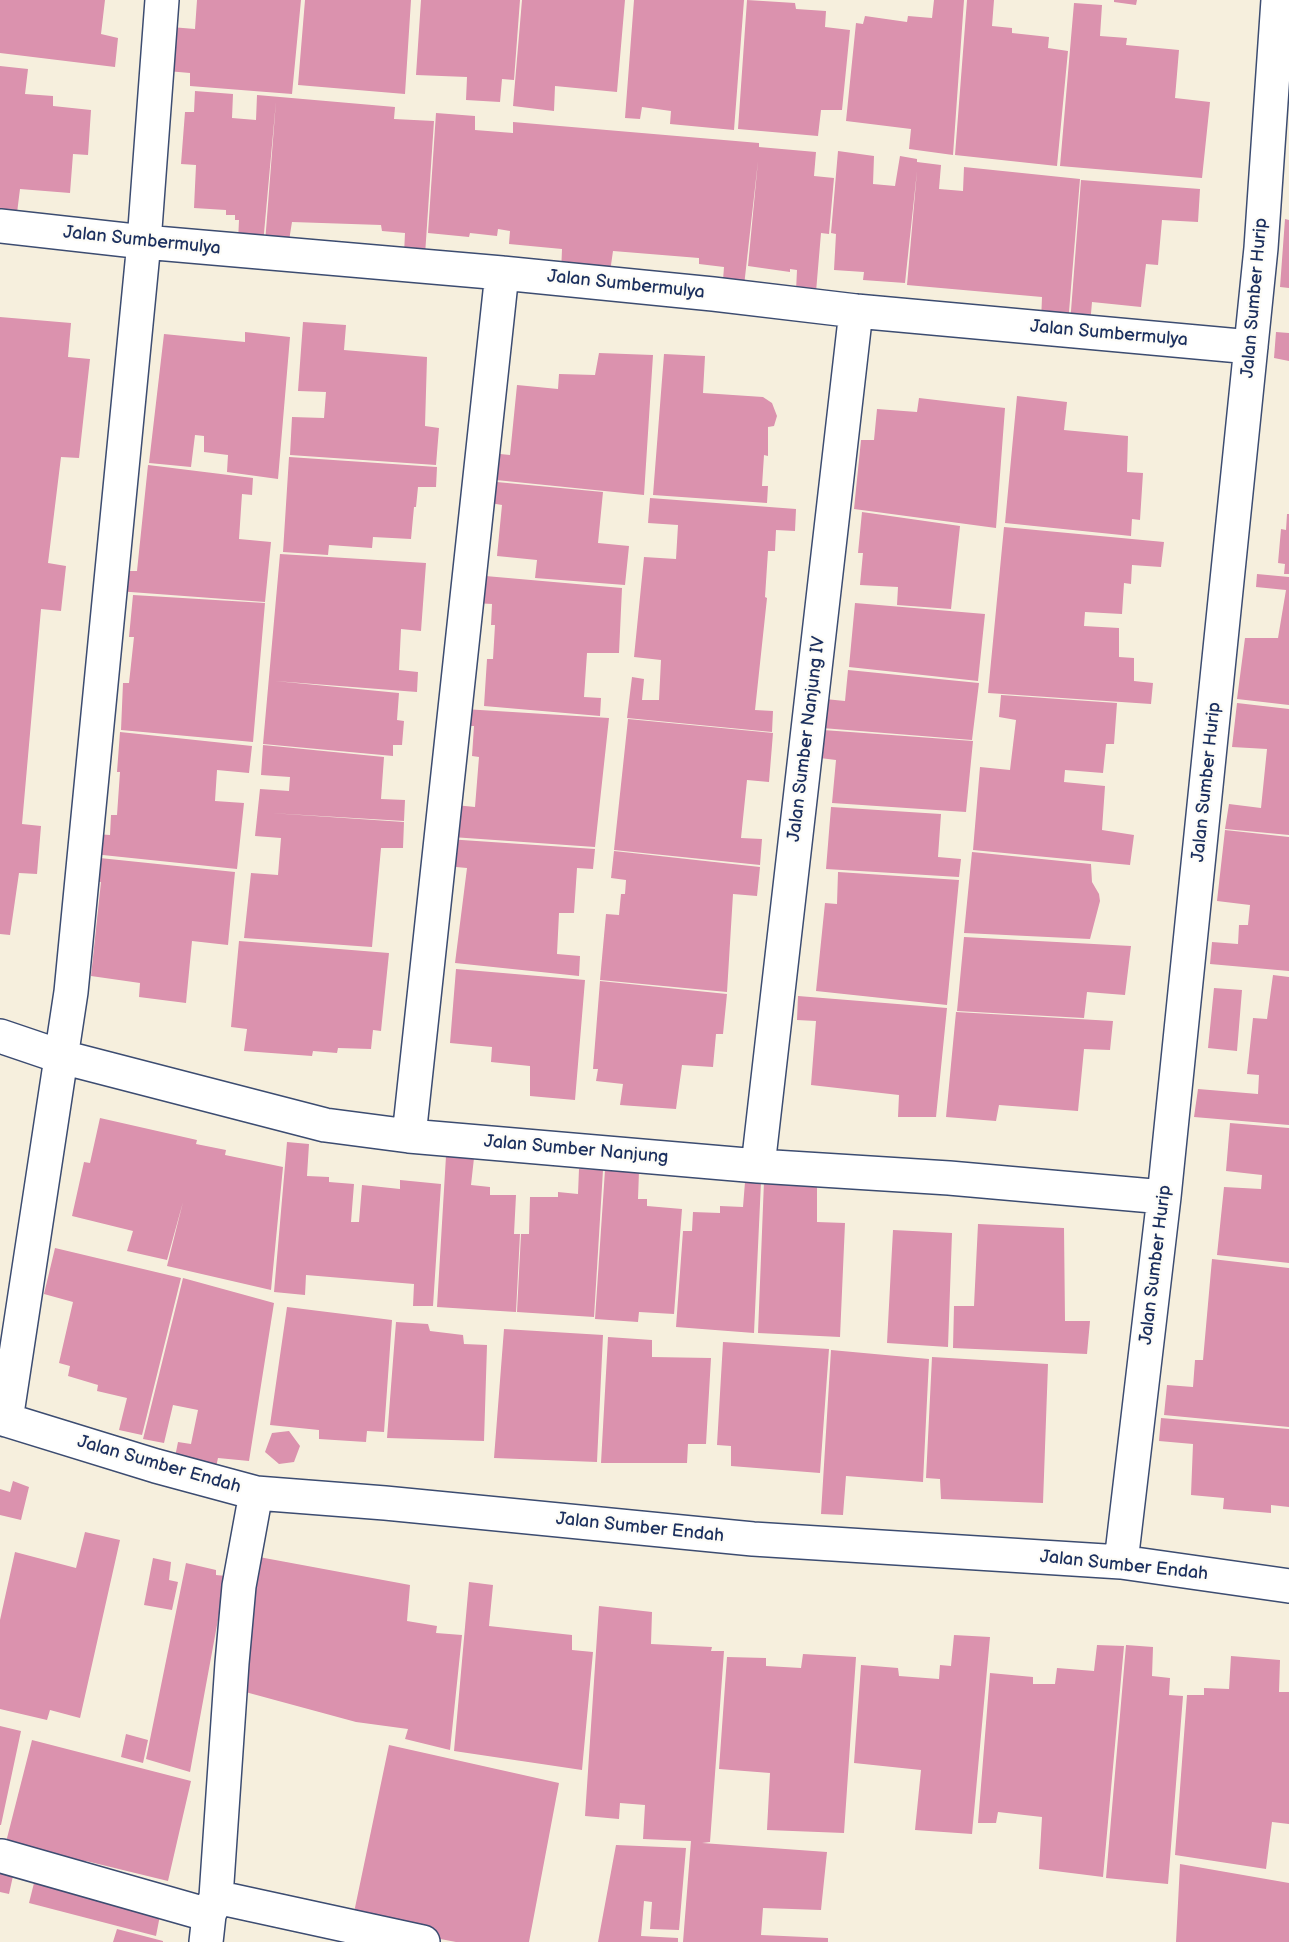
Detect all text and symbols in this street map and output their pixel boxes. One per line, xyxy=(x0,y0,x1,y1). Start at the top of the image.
street label: Jalan Sumber Hurip xyxy=(1237,217,1273,379)
street label: Jalan Sumbermulya xyxy=(62,222,222,260)
street label: Jalan Sumbermulya xyxy=(546,266,706,304)
street label: Jalan Sumbermulya xyxy=(1029,316,1189,352)
street label: Jalan Sumber Nanjung IV xyxy=(784,635,830,843)
street label: Jalan Sumber Hurip xyxy=(1188,701,1226,863)
street label: Jalan Sumber Nanjung xyxy=(483,1131,669,1169)
street label: Jalan Sumber Hurip xyxy=(1135,1184,1177,1346)
street label: Jalan Sumber Endah xyxy=(75,1431,243,1499)
street label: Jalan Sumber Endah xyxy=(555,1508,725,1548)
street label: Jalan Sumber Endah xyxy=(1039,1546,1209,1586)

